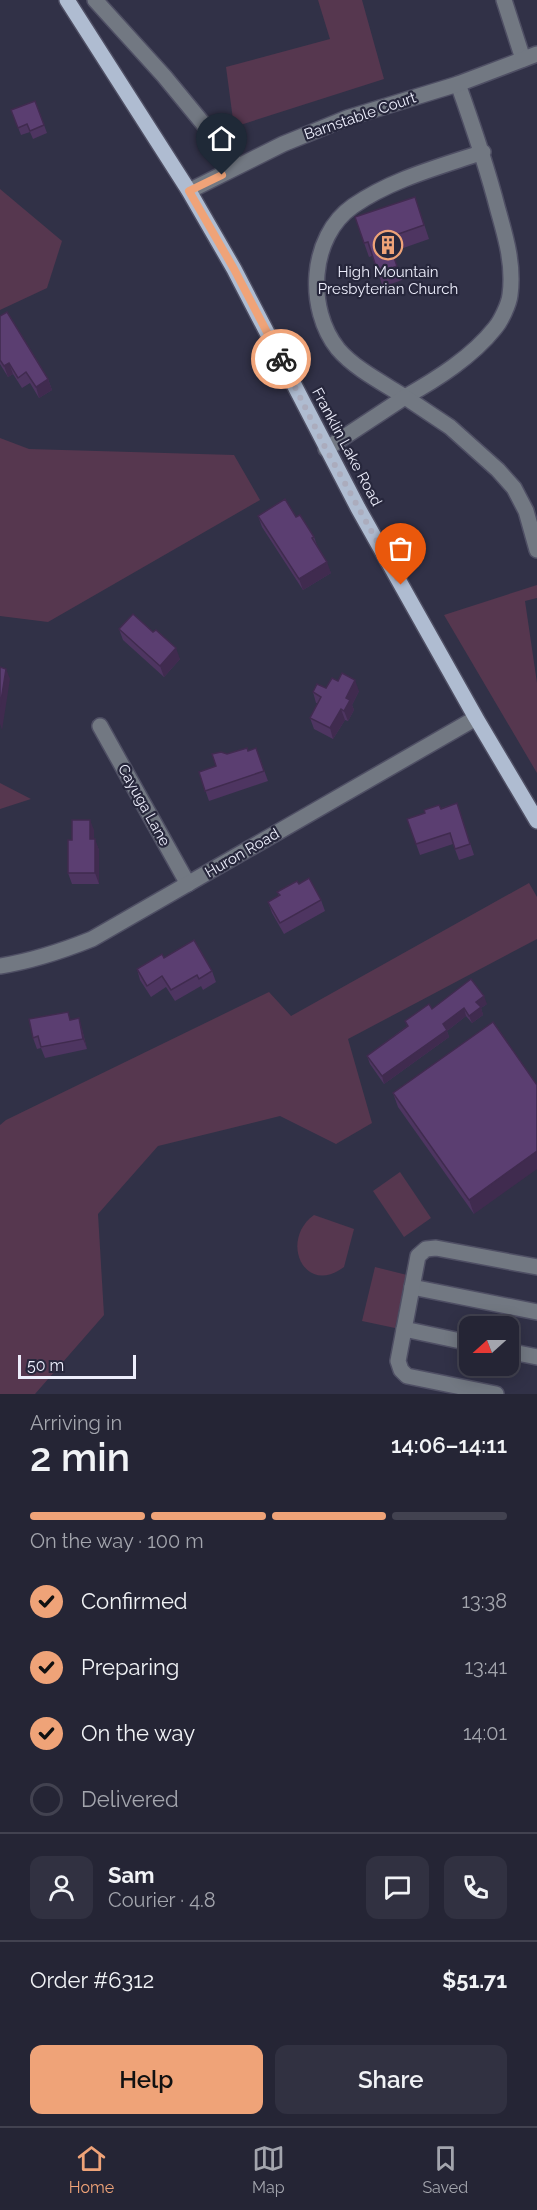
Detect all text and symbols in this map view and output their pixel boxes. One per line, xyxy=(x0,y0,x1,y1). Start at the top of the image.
street label: Barnstable Court xyxy=(302,88,418,144)
pin xyxy=(196,113,247,175)
icon: home xyxy=(205,122,238,155)
building icon: High Mountain Presbyterian Church xyxy=(372,229,404,261)
place label: High Mountain Presbyterian Church xyxy=(318,263,458,298)
courier xyxy=(251,329,311,389)
icon: bike xyxy=(265,343,298,376)
street label: Franklin Lake Road xyxy=(308,385,386,509)
pin xyxy=(375,523,426,585)
icon: bag xyxy=(384,532,417,565)
street label: Cayuga Lane xyxy=(114,761,174,849)
street label: Huron Road xyxy=(202,825,282,881)
north arrow xyxy=(459,1316,519,1376)
map controls xyxy=(459,1316,519,1376)
scale bar xyxy=(18,1352,136,1380)
text: 50 m xyxy=(27,1356,64,1375)
text: Arriving in xyxy=(30,1411,122,1435)
text: 14:06–14:11 xyxy=(391,1432,507,1458)
text: 2 min xyxy=(30,1434,130,1480)
text: On the way · 100 m xyxy=(30,1529,204,1553)
icon: check xyxy=(30,1585,63,1618)
text: Confirmed xyxy=(81,1588,188,1614)
text: 13:38 xyxy=(461,1589,507,1613)
icon: check xyxy=(30,1651,63,1684)
text: Preparing xyxy=(81,1654,179,1680)
text: 13:41 xyxy=(465,1655,507,1679)
icon: check xyxy=(30,1717,63,1750)
text: On the way xyxy=(81,1720,195,1746)
text: 14:01 xyxy=(463,1721,507,1745)
text: Delivered xyxy=(81,1786,179,1812)
button: person xyxy=(30,1856,93,1919)
button: chat xyxy=(366,1856,429,1919)
button: phone xyxy=(444,1856,507,1919)
text: Sam xyxy=(108,1862,155,1888)
text: Courier · 4.8 xyxy=(108,1888,216,1912)
text: Order #6312 xyxy=(30,1967,154,1993)
text: $51.71 xyxy=(442,1967,507,1993)
button: Help xyxy=(30,2045,263,2114)
button: Share xyxy=(275,2045,507,2114)
tab: Home xyxy=(69,2142,114,2197)
tab: Map xyxy=(252,2142,285,2197)
tab: Saved xyxy=(422,2142,468,2197)

